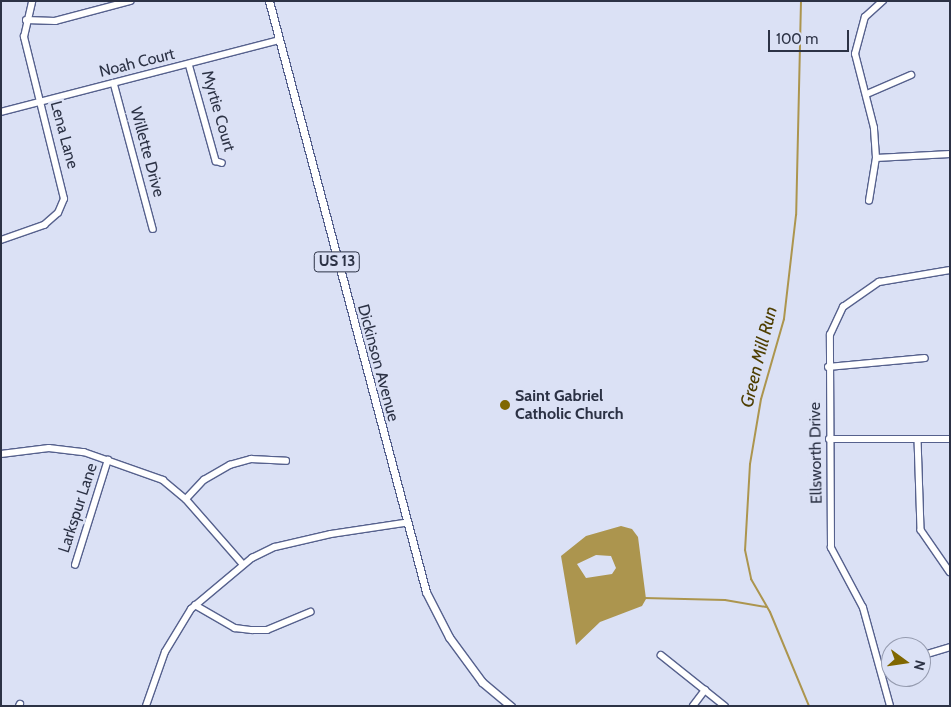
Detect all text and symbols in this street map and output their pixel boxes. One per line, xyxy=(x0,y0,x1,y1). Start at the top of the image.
scale bar xyxy=(771,20,852,52)
text: 100 m xyxy=(776,30,818,48)
street label: Noah Court xyxy=(97,44,177,82)
street label: Myrtie Court xyxy=(197,68,239,154)
street label: Lena Lane xyxy=(46,99,82,171)
street label: Willette Drive xyxy=(126,105,168,199)
road number: US 13 xyxy=(313,250,361,274)
street label: Dickinson Avenue xyxy=(353,302,403,424)
water label: Green Mill Run xyxy=(736,304,782,410)
place label: Saint Gabriel Catholic Church xyxy=(515,386,624,424)
marker: Saint Gabriel Catholic Church xyxy=(499,399,511,411)
street label: Ellsworth Drive xyxy=(806,402,826,504)
street label: Larkspur Lane xyxy=(54,461,102,555)
north arrow xyxy=(881,637,931,687)
text: N xyxy=(910,658,930,672)

